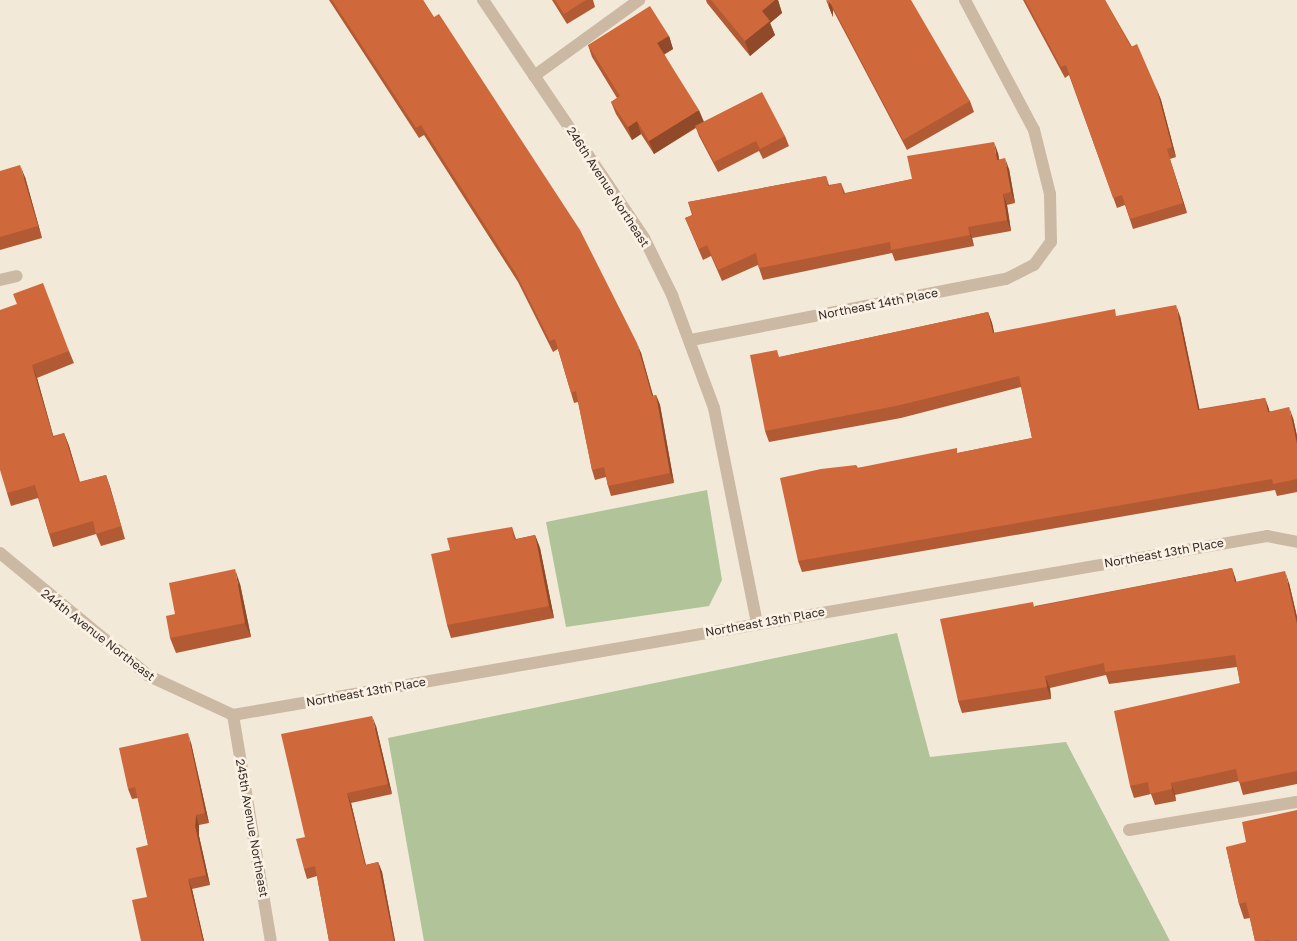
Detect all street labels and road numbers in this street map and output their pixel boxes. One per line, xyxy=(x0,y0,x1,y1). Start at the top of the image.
street label: 246th Avenue Northeast xyxy=(564,124,652,250)
street label: Northeast 14th Place xyxy=(817,285,939,323)
street label: Northeast 13th Place xyxy=(1103,535,1225,571)
street label: 244th Avenue Northeast xyxy=(38,586,158,684)
street label: Northeast 13th Place xyxy=(704,604,826,640)
street label: Northeast 13th Place xyxy=(305,674,427,710)
street label: 245th Avenue Northeast xyxy=(233,758,271,898)

